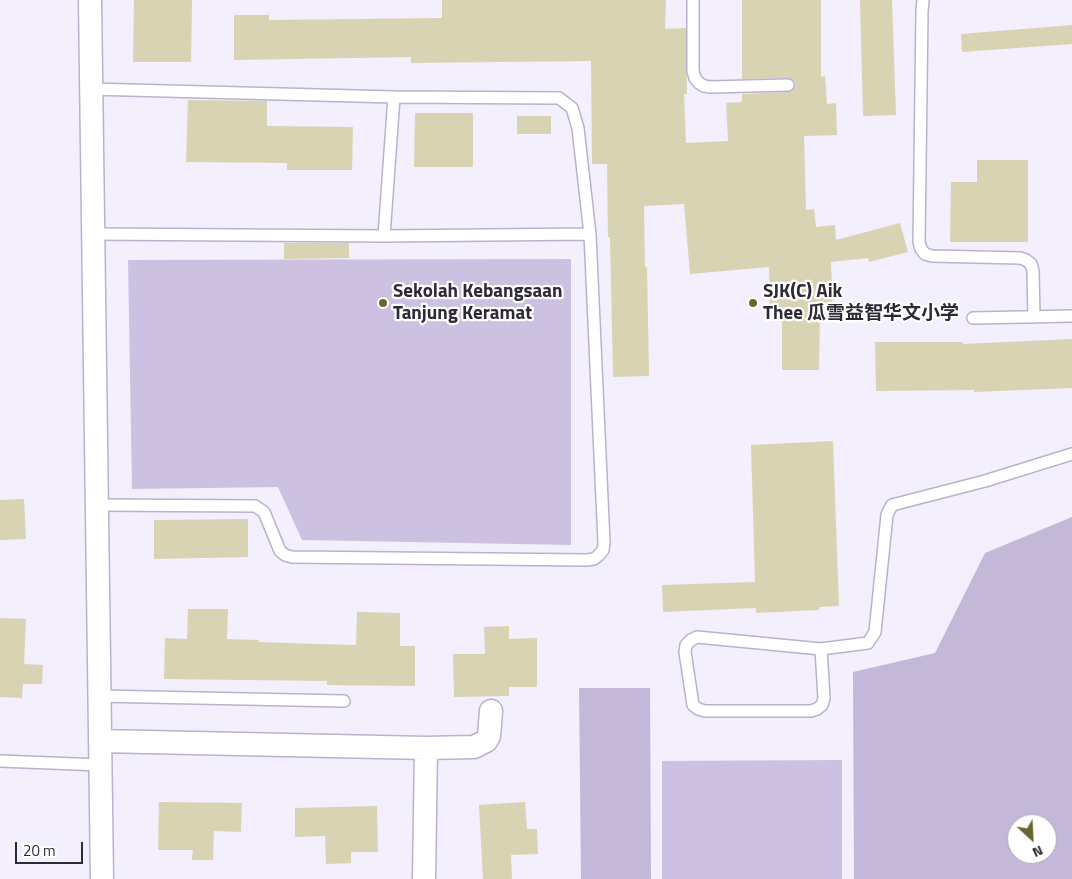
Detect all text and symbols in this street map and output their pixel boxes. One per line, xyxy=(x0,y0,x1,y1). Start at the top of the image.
place label: Sekolah Kebangsaan Tanjung Keramat xyxy=(393,281,562,325)
place label: SJK(C) Aik Thee 瓜雪益智华文小学 xyxy=(763,281,959,325)
marker: Sekolah Kebangsaan Tanjung Keramat xyxy=(377,297,389,309)
marker: SJK(C) Aik Thee 瓜雪益智华文小学 xyxy=(747,297,759,309)
north arrow xyxy=(1007,814,1057,864)
scale bar xyxy=(18,832,85,864)
text: 20 m xyxy=(23,839,56,862)
text: N xyxy=(1029,841,1047,864)

